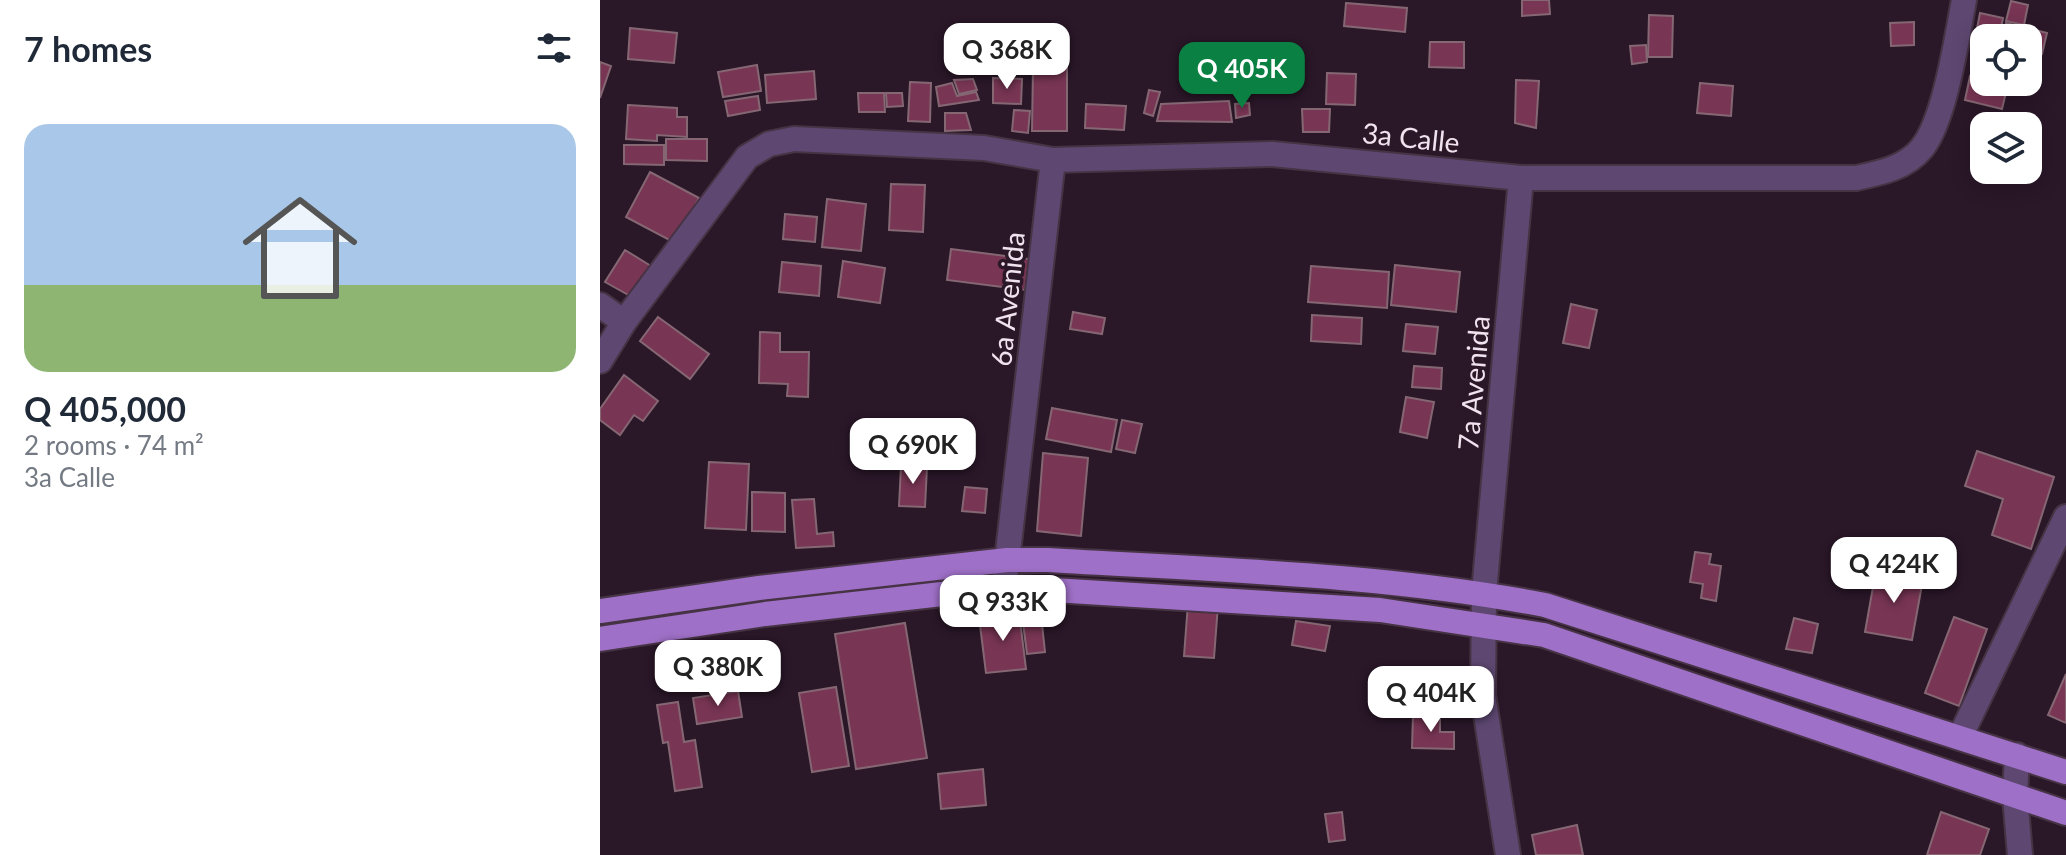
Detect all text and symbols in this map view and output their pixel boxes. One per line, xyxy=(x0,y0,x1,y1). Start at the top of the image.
pin: Q 368K xyxy=(942,23,1072,91)
map controls xyxy=(1970,24,2042,184)
button: locate xyxy=(1970,24,2042,96)
icon: filters xyxy=(532,26,576,70)
text: 7 homes xyxy=(24,28,152,69)
text: Q 368K xyxy=(962,33,1052,65)
pin: Q 405K xyxy=(1177,42,1307,110)
text: Q 405K xyxy=(1197,52,1287,84)
button: layers xyxy=(1970,112,2042,184)
street label: 3a Calle xyxy=(1361,115,1461,159)
icon: home xyxy=(228,176,372,320)
street label: 6a Avenida xyxy=(983,230,1031,368)
street label: 7a Avenida xyxy=(1450,314,1496,452)
text: Q 405,000 xyxy=(24,388,186,429)
pin: Q 690K xyxy=(848,418,978,486)
text: Q 690K xyxy=(868,428,958,460)
text: 2 rooms · 74 m² xyxy=(24,429,204,461)
text: 3a Calle xyxy=(24,461,115,493)
pin: Q 424K xyxy=(1829,537,1959,605)
text: Q 424K xyxy=(1849,547,1939,579)
pin: Q 933K xyxy=(938,575,1068,643)
text: Q 933K xyxy=(958,585,1048,617)
pin: Q 380K xyxy=(653,640,783,708)
text: Q 380K xyxy=(673,650,763,682)
pin: Q 404K xyxy=(1366,666,1496,734)
text: Q 404K xyxy=(1386,676,1476,708)

